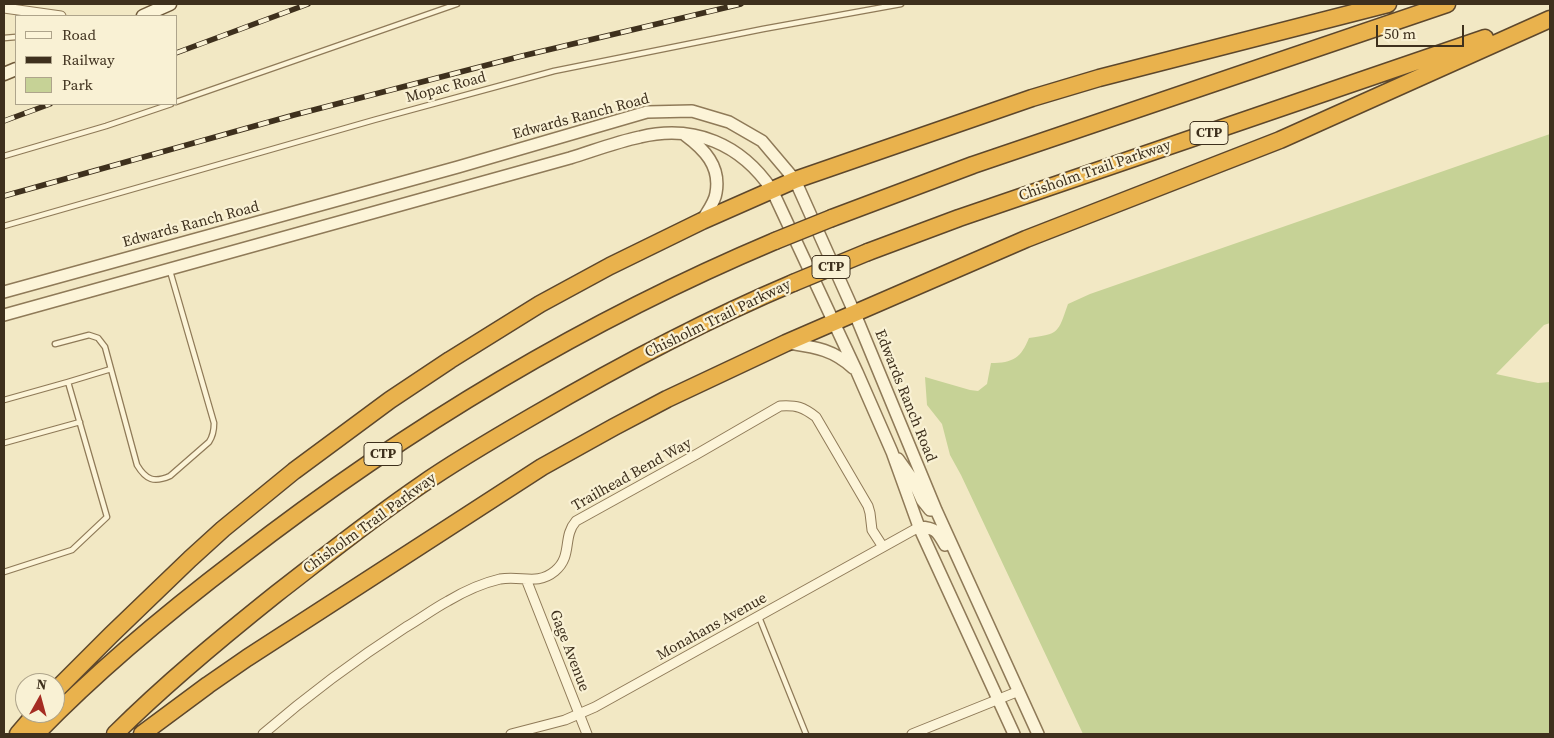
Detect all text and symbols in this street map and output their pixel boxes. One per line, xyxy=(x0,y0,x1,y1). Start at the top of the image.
legend xyxy=(15,15,178,105)
scale bar xyxy=(1379,15,1466,47)
text: 50 m xyxy=(1384,23,1416,44)
text: Road xyxy=(62,24,96,45)
text: Railway xyxy=(62,49,115,70)
street label: Mopac Road xyxy=(404,69,488,107)
text: Park xyxy=(62,74,93,95)
street label: Edwards Ranch Road xyxy=(511,90,651,144)
road number: CTP xyxy=(1190,122,1228,144)
street label: Chisholm Trail Parkway xyxy=(1016,136,1174,206)
street label: Edwards Ranch Road xyxy=(121,198,261,252)
road number: CTP xyxy=(812,256,850,278)
street label: Chisholm Trail Parkway xyxy=(642,276,794,362)
street label: Edwards Ranch Road xyxy=(870,327,940,465)
street label: Trailhead Bend Way xyxy=(569,435,695,515)
road number: CTP xyxy=(364,442,402,466)
street label: Chisholm Trail Parkway xyxy=(300,470,440,578)
street label: Monahans Avenue xyxy=(654,589,770,665)
street label: Gage Avenue xyxy=(545,608,593,694)
north arrow xyxy=(15,673,65,723)
text: N xyxy=(35,674,48,695)

